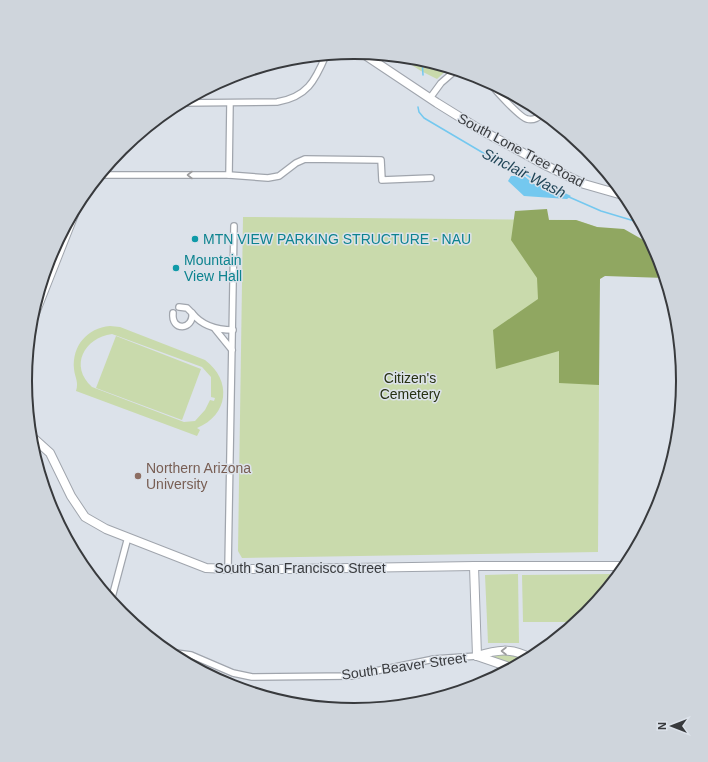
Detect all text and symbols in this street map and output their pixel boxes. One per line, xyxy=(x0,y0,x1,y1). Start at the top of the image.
street label: South Lone Tree Road xyxy=(455,110,587,190)
water label: Sinclair Wash xyxy=(480,144,569,201)
one-way arrow xyxy=(187,171,193,179)
place label: MTN VIEW PARKING STRUCTURE - NAU xyxy=(203,231,471,247)
marker: MTN VIEW PARKING STRUCTURE - NAU xyxy=(190,234,200,244)
place label: Mountain View Hall xyxy=(184,252,242,284)
marker: Mountain View Hall xyxy=(171,263,181,273)
park label: Citizen's Cemetery xyxy=(380,370,440,402)
place label: Northern Arizona University xyxy=(146,460,251,492)
marker: Northern Arizona University xyxy=(133,471,143,481)
street label: South San Francisco Street xyxy=(214,560,386,576)
one-way arrow xyxy=(501,647,507,655)
street label: South Beaver Street xyxy=(340,649,468,683)
north arrow xyxy=(652,706,692,746)
text: N xyxy=(656,722,668,730)

